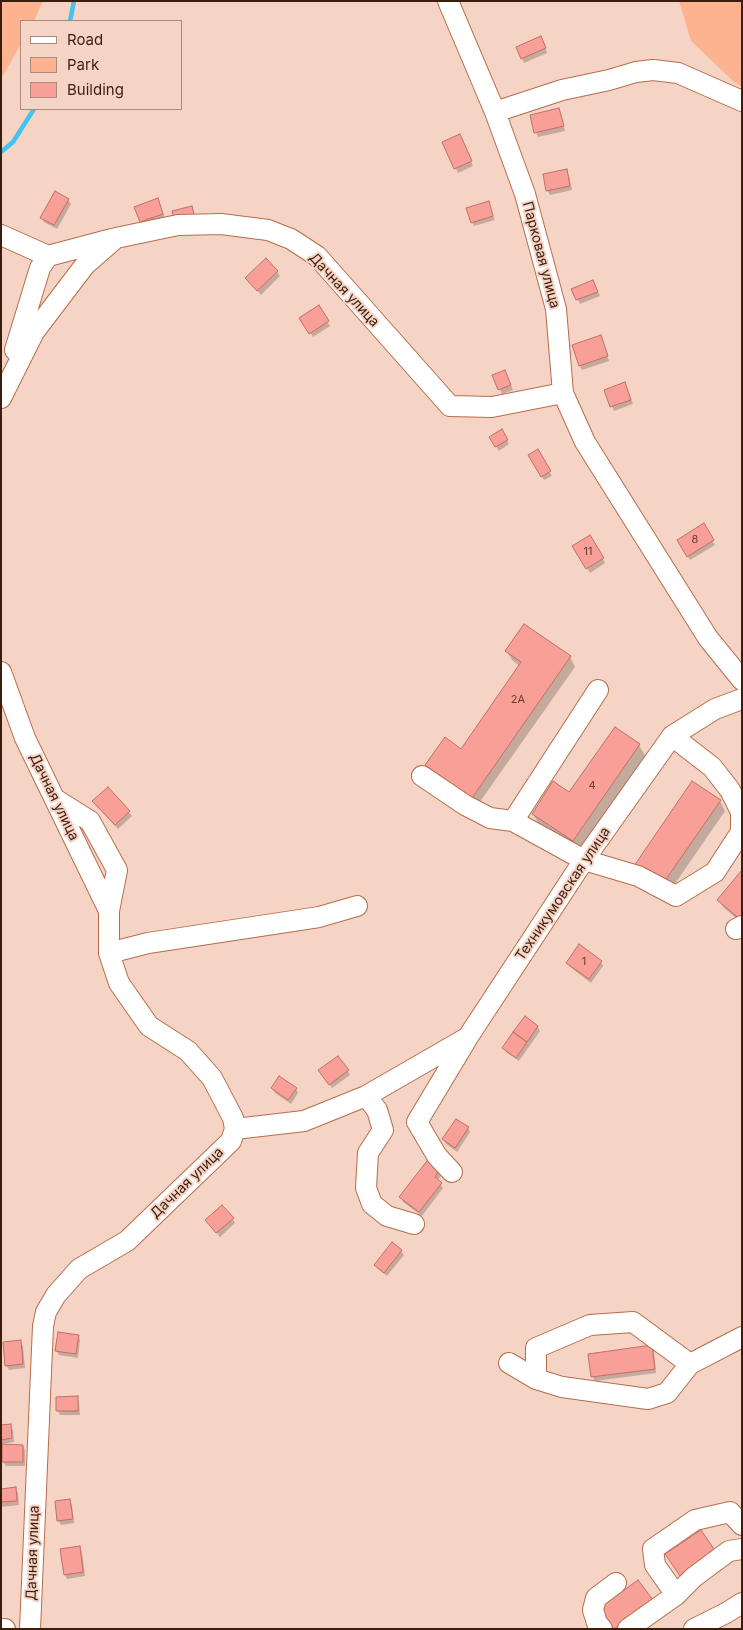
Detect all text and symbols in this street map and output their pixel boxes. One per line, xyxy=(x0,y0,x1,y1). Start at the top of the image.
legend xyxy=(20,20,182,110)
text: Road xyxy=(67,30,103,49)
text: Park xyxy=(67,55,99,74)
text: Building xyxy=(67,80,124,99)
street label: Парковая улица xyxy=(519,200,563,310)
street label: Дачная улица xyxy=(305,250,383,330)
house number: 8 xyxy=(692,533,698,547)
house number: 11 xyxy=(584,545,592,559)
house number: 2А xyxy=(511,693,525,707)
street label: Дачная улица xyxy=(26,751,82,843)
house number: 4 xyxy=(588,779,596,793)
street label: Техникумовская улица xyxy=(512,824,614,964)
house number: 1 xyxy=(582,955,586,969)
street label: Дачная улица xyxy=(147,1144,227,1222)
street label: Дачная улица xyxy=(23,1505,43,1601)

